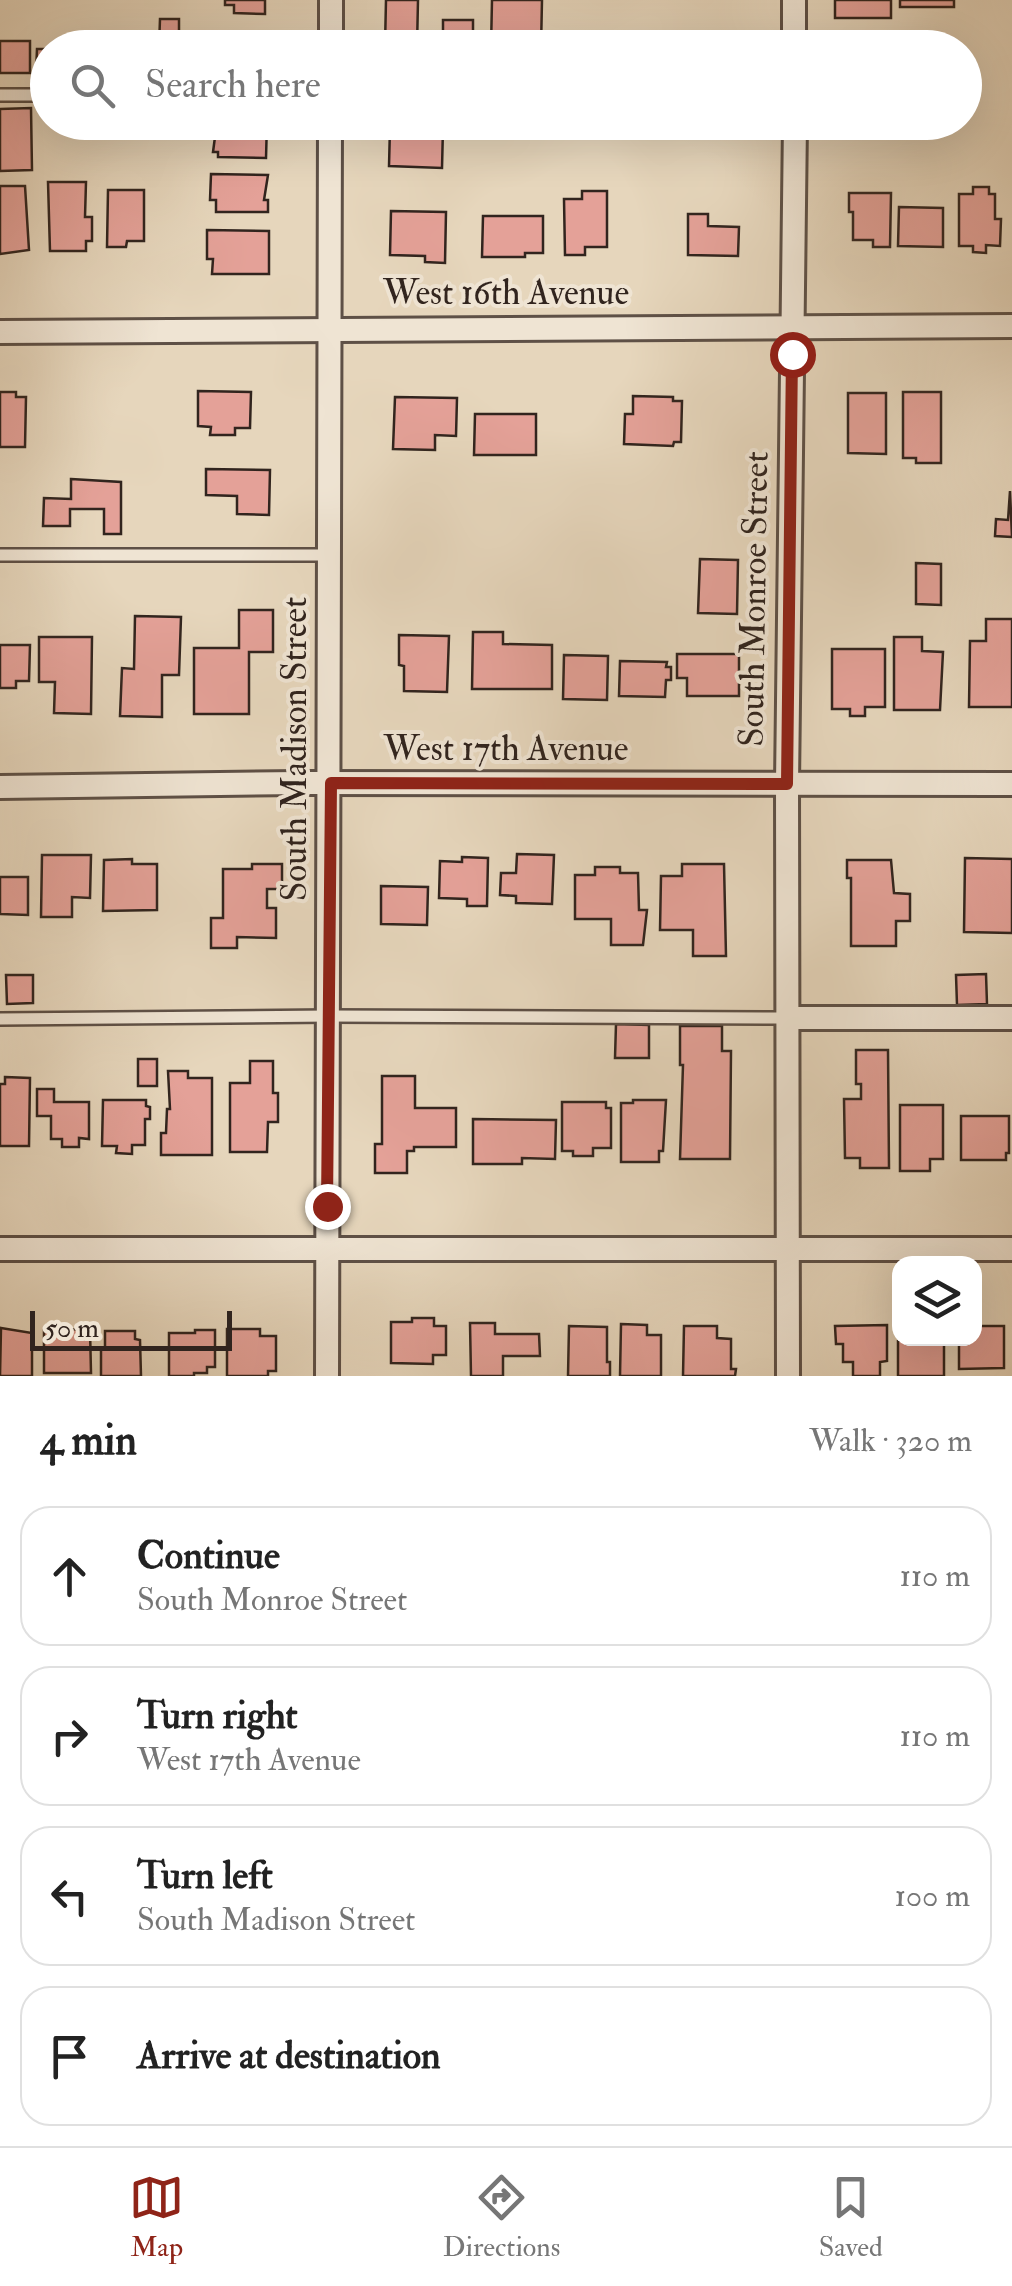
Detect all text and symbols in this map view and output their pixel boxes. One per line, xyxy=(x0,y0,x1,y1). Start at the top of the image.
search box xyxy=(30,30,982,140)
icon: search xyxy=(65,58,120,113)
text: Search here xyxy=(145,61,321,109)
street label: West 16th Avenue xyxy=(382,271,629,315)
route start xyxy=(770,332,816,378)
street label: South Monroe Street xyxy=(729,451,779,747)
street label: South Madison Street xyxy=(273,597,317,901)
street label: West 17th Avenue xyxy=(383,727,628,771)
route end xyxy=(305,1184,351,1230)
map controls xyxy=(892,1256,982,1346)
button: layers xyxy=(892,1256,982,1346)
scale bar xyxy=(30,1306,232,1350)
text: 50 m xyxy=(45,1311,99,1346)
text: 4 min xyxy=(40,1415,137,1467)
text: Walk · 320 m xyxy=(809,1421,972,1461)
text: Continue xyxy=(137,1532,280,1580)
icon: ahead xyxy=(42,1549,97,1604)
text: 110 m xyxy=(899,1556,970,1596)
text: South Monroe Street xyxy=(137,1580,407,1620)
text: Turn right xyxy=(137,1692,298,1740)
icon: right xyxy=(42,1709,97,1764)
text: 110 m xyxy=(899,1716,970,1756)
text: West 17th Avenue xyxy=(137,1740,361,1780)
text: Turn left xyxy=(137,1852,273,1900)
icon: left xyxy=(42,1869,97,1924)
text: 100 m xyxy=(894,1876,970,1916)
text: South Madison Street xyxy=(137,1900,415,1940)
icon: arrive xyxy=(42,2029,97,2084)
text: Arrive at destination xyxy=(137,2032,441,2080)
tab: Map xyxy=(129,2170,184,2265)
tab: Directions xyxy=(443,2170,560,2265)
tab: Saved xyxy=(819,2170,883,2265)

